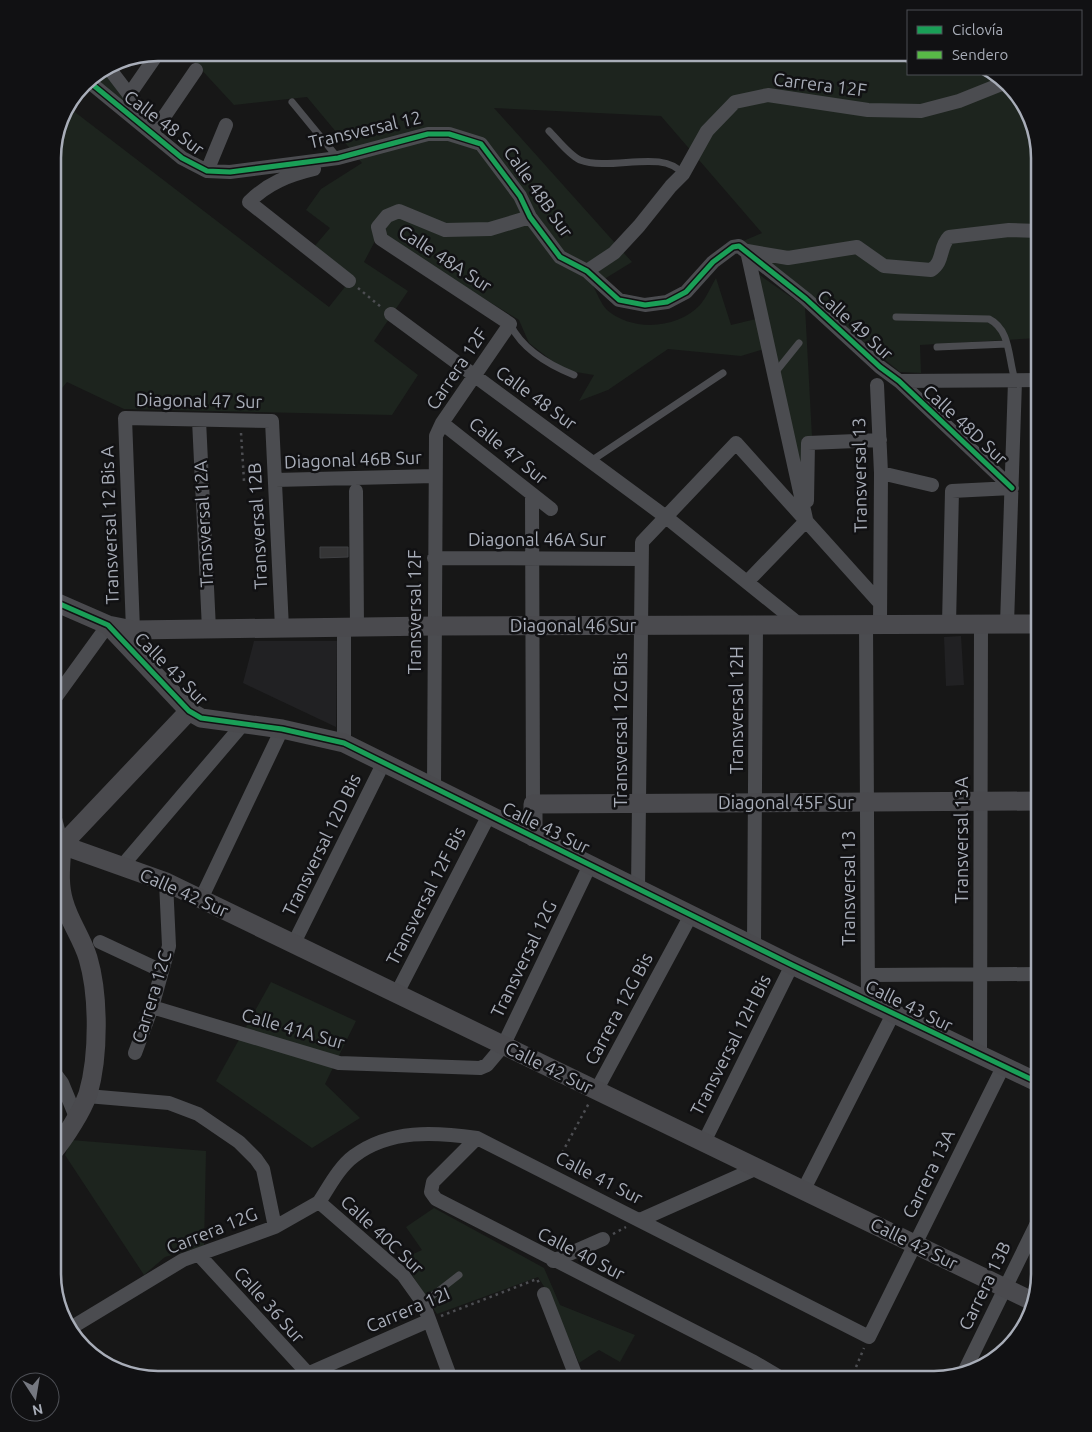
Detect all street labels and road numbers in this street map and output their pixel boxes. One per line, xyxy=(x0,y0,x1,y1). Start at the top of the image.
street label: Carrera 12F xyxy=(772,68,868,100)
street label: Calle 48 Sur xyxy=(121,86,209,159)
street label: Transversal 12 xyxy=(306,106,423,152)
street label: Calle 48B Sur xyxy=(500,142,578,241)
street label: Calle 48A Sur xyxy=(395,221,496,296)
street label: Calle 49 Sur xyxy=(814,285,898,364)
street label: Carrera 12F xyxy=(422,324,491,413)
street label: Calle 48 Sur xyxy=(492,361,581,433)
street label: Calle 48D Sur xyxy=(920,380,1012,468)
street label: Diagonal 47 Sur xyxy=(136,389,263,411)
street label: Calle 47 Sur xyxy=(466,413,552,488)
street label: Transversal 13 xyxy=(848,417,870,533)
street label: Transversal 12 Bis A xyxy=(96,445,122,605)
street label: Diagonal 46B Sur xyxy=(284,447,422,471)
street label: Transversal 12A xyxy=(190,460,216,588)
street label: Transversal 12B xyxy=(244,462,270,590)
street label: Diagonal 46A Sur xyxy=(468,529,606,549)
street label: Transversal 12F xyxy=(404,550,424,674)
street label: Diagonal 46 Sur xyxy=(510,615,636,635)
street label: Calle 43 Sur xyxy=(131,628,212,709)
street label: Transversal 12H xyxy=(726,646,746,774)
street label: Transversal 12G Bis xyxy=(610,652,630,807)
street label: Transversal 12D Bis xyxy=(278,770,364,919)
street label: Transversal 13A xyxy=(951,776,971,903)
street label: Diagonal 45F Sur xyxy=(718,792,854,812)
street label: Calle 43 Sur xyxy=(499,797,594,857)
street label: Transversal 12F Bis xyxy=(382,823,469,968)
street label: Transversal 13 xyxy=(838,830,858,946)
street label: Calle 42 Sur xyxy=(137,864,232,921)
street label: Transversal 12G xyxy=(486,897,560,1020)
street label: Carrera 12C xyxy=(128,948,175,1045)
street label: Carrera 12G Bis xyxy=(580,949,656,1068)
street label: Transversal 12H Bis xyxy=(686,971,774,1118)
street label: Calle 43 Sur xyxy=(862,975,957,1035)
street label: Calle 41A Sur xyxy=(239,1004,347,1052)
street label: Calle 42 Sur xyxy=(502,1037,597,1097)
street label: Carrera 13A xyxy=(898,1126,958,1221)
street label: Calle 41 Sur xyxy=(553,1147,646,1208)
street label: Calle 40C Sur xyxy=(337,1191,428,1278)
street label: Carrera 12G xyxy=(163,1203,260,1257)
street label: Calle 42 Sur xyxy=(867,1213,962,1273)
street label: Calle 40 Sur xyxy=(535,1223,628,1284)
street label: Carrera 13B xyxy=(954,1238,1014,1333)
street label: Calle 36 Sur xyxy=(231,1262,309,1346)
street label: Carrera 12I xyxy=(363,1282,452,1336)

